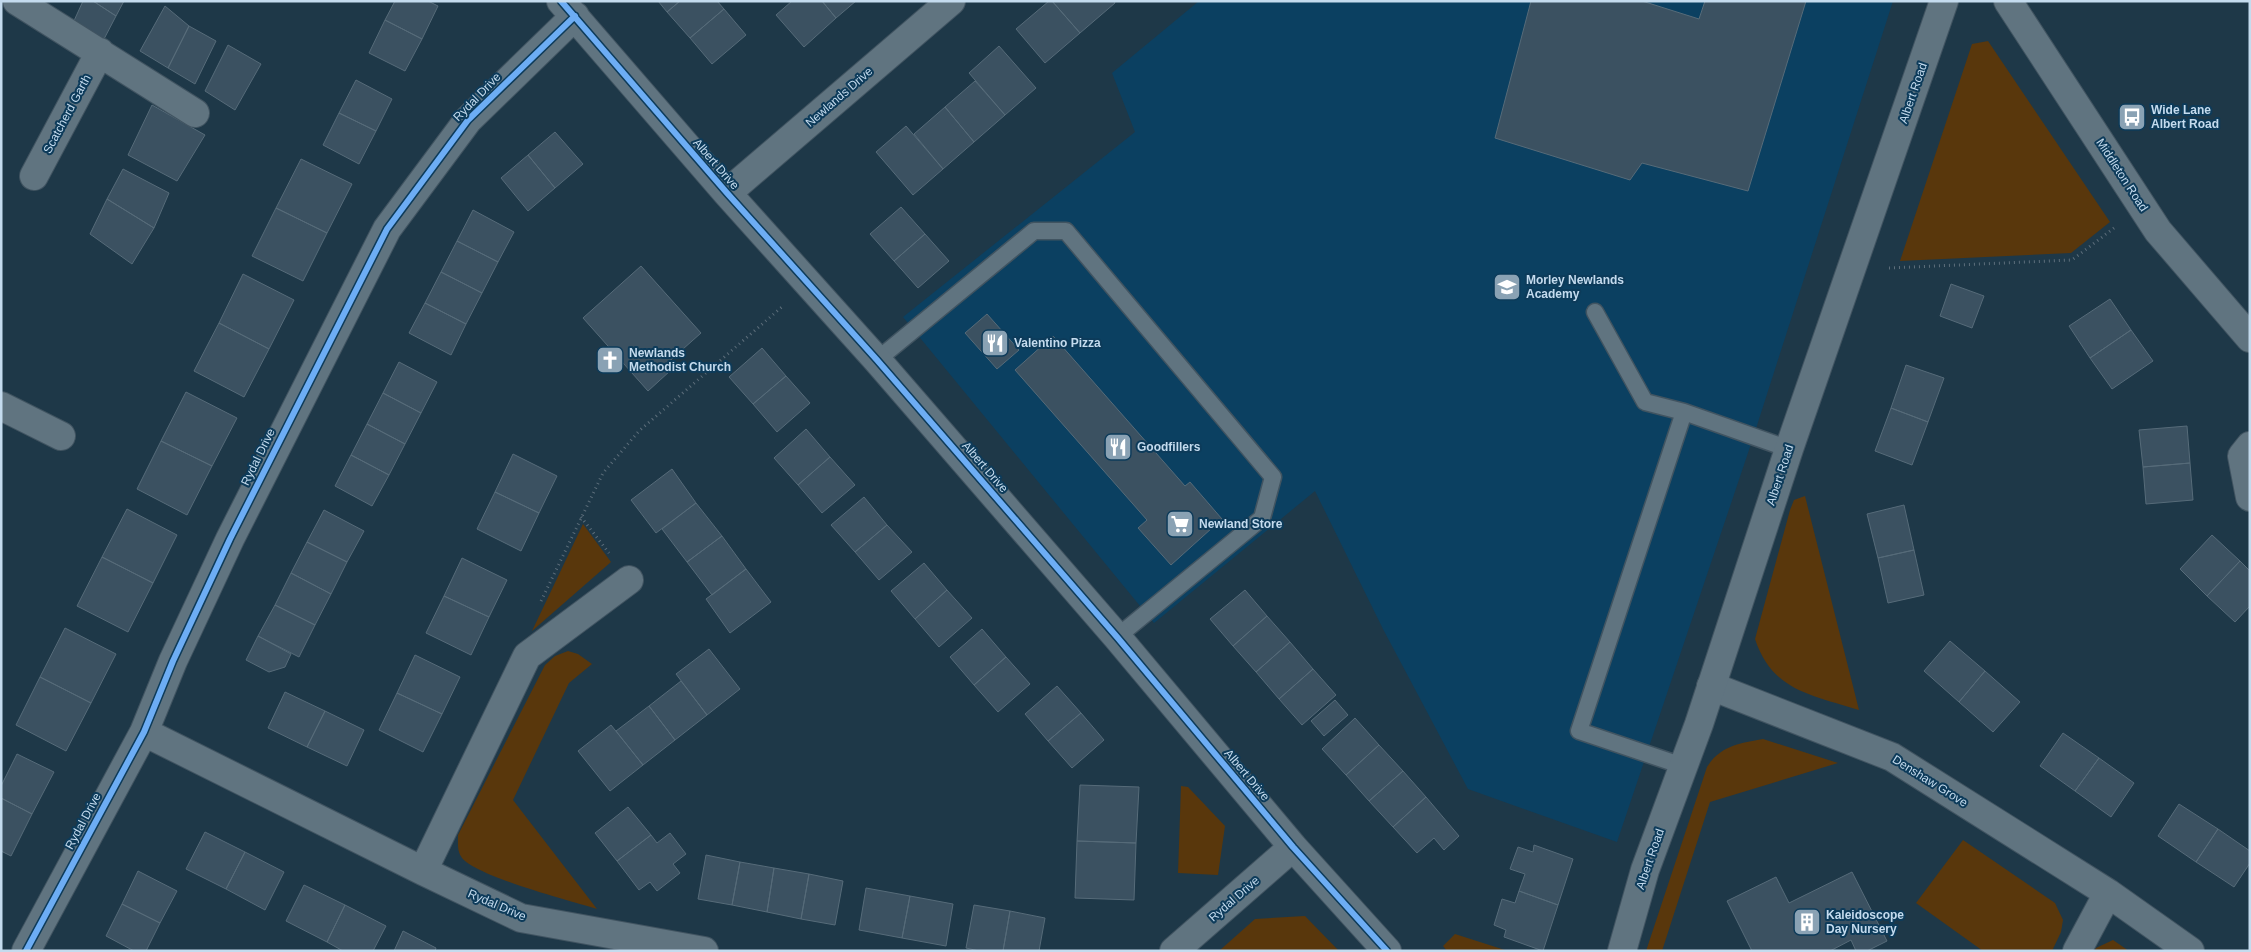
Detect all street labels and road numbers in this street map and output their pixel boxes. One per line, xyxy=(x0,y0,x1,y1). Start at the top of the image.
street label: Albert Road xyxy=(1896,61,1930,125)
street label: Newlands Drive xyxy=(803,64,876,130)
street label: Rydal Drive xyxy=(450,70,504,124)
street label: Scatcherd Garth xyxy=(40,72,94,156)
street label: Albert Drive xyxy=(690,136,742,192)
street label: Middleton Road xyxy=(2093,136,2151,214)
street label: Rydal Drive xyxy=(238,426,278,488)
street label: Albert Drive xyxy=(959,439,1011,495)
street label: Albert Road xyxy=(1764,443,1796,507)
street label: Albert Drive xyxy=(1221,746,1273,804)
street label: Denshaw Grove xyxy=(1890,752,1970,810)
street label: Rydal Drive xyxy=(62,790,104,852)
street label: Albert Road xyxy=(1633,827,1667,891)
street label: Rydal Drive xyxy=(1206,873,1262,925)
street label: Rydal Drive xyxy=(466,886,529,924)

